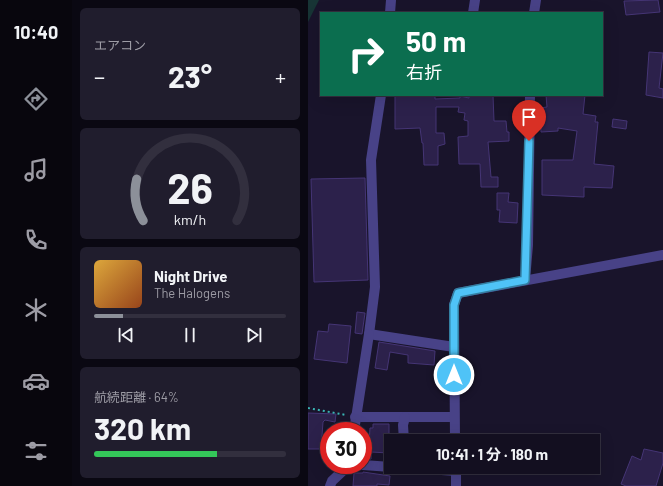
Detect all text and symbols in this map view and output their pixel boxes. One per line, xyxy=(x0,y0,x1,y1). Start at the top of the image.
text: 10:40 xyxy=(14,21,58,43)
text: 50 m xyxy=(406,24,466,58)
icon: right xyxy=(340,28,392,80)
text: エアコン xyxy=(94,37,146,53)
text: 23° xyxy=(168,58,212,94)
text: 右折 xyxy=(406,61,442,83)
text: − xyxy=(94,63,105,89)
text: + xyxy=(275,63,286,89)
icon: directions xyxy=(22,85,50,113)
pin xyxy=(512,100,546,141)
icon: arrive xyxy=(518,106,540,128)
icon: music xyxy=(22,156,50,184)
text: 26 xyxy=(167,162,213,212)
text: km/h xyxy=(174,211,206,228)
icon: phone xyxy=(22,226,50,254)
text: Night Drive xyxy=(154,267,227,285)
text: The Halogens xyxy=(154,285,230,301)
icon: climate xyxy=(22,296,50,324)
icon: previous xyxy=(115,324,137,346)
icon: pause xyxy=(179,324,201,346)
icon: next xyxy=(243,324,265,346)
position arrow xyxy=(433,354,475,396)
icon: car xyxy=(22,367,50,395)
text: 航続距離 · 64% xyxy=(94,389,179,405)
text: 320 km xyxy=(94,410,191,446)
speed limit sign: 30 xyxy=(320,422,372,474)
icon: filters xyxy=(22,437,50,465)
text: 10:41 · 1 分 · 180 m xyxy=(436,445,548,463)

